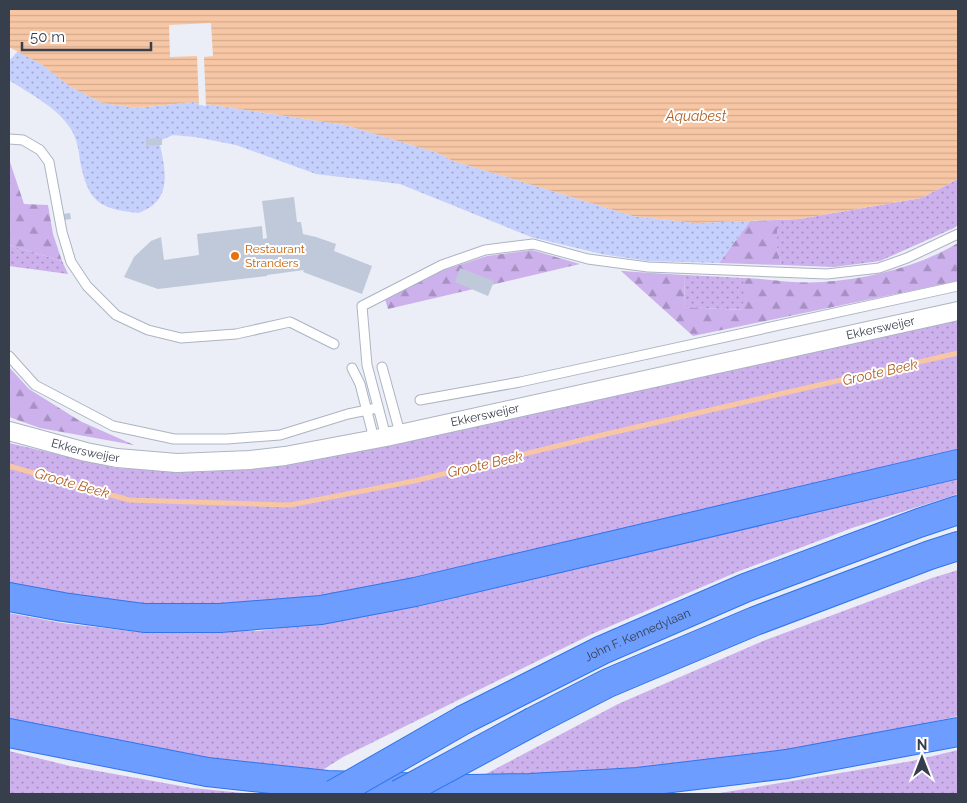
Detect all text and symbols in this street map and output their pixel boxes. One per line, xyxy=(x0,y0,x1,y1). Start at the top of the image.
scale bar xyxy=(22,20,151,52)
text: 50 m xyxy=(30,28,65,46)
water label: Aquabest xyxy=(665,108,727,124)
place label: Restaurant Stranders xyxy=(245,242,305,270)
marker: Restaurant Stranders xyxy=(229,250,241,262)
street label: Ekkersweijer xyxy=(845,314,917,342)
water label: Groote Beek xyxy=(841,355,920,388)
street label: Ekkersweijer xyxy=(449,401,521,430)
street label: Ekkersweijer xyxy=(50,436,121,465)
water label: Groote Beek xyxy=(446,447,525,480)
water label: Groote Beek xyxy=(33,465,112,501)
street label: John F. Kennedylaan xyxy=(582,606,693,665)
north arrow xyxy=(897,733,947,783)
text: N xyxy=(917,737,927,753)

